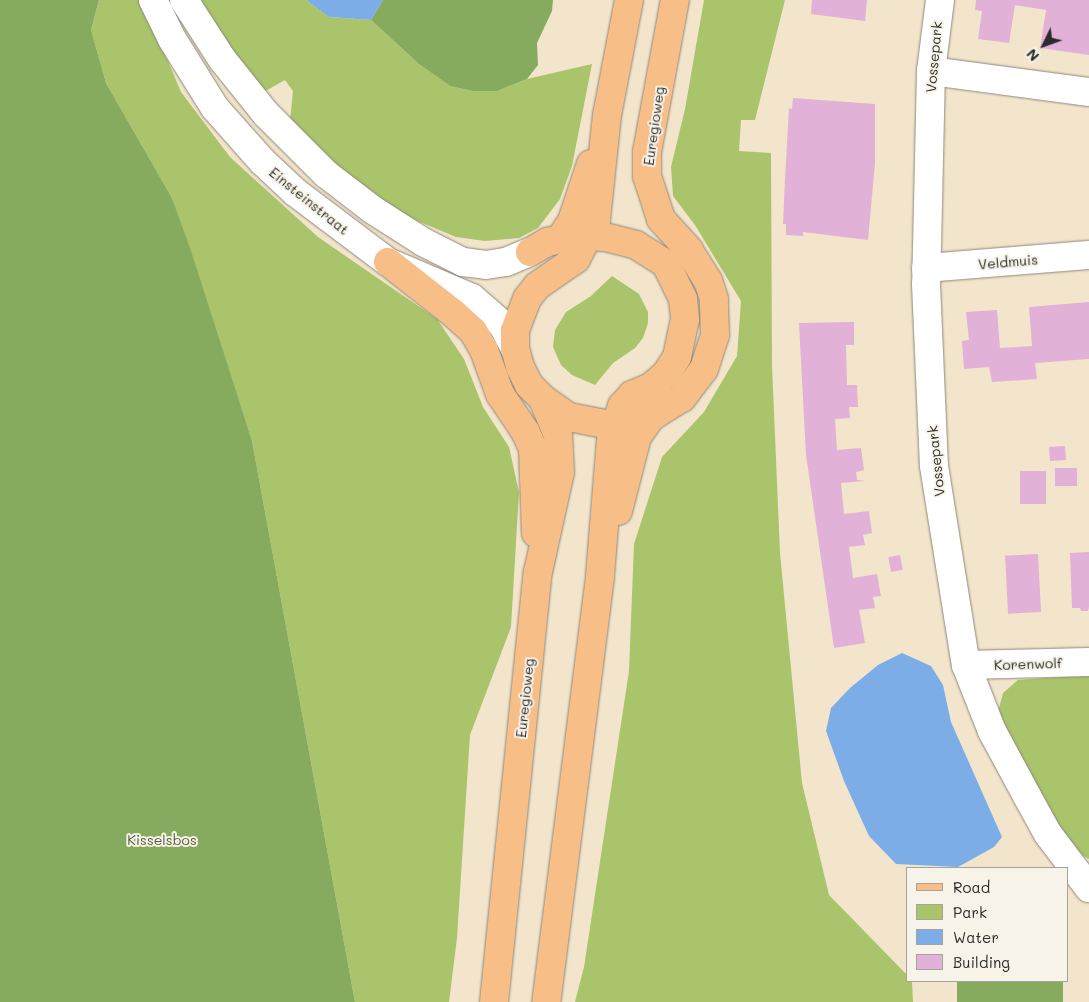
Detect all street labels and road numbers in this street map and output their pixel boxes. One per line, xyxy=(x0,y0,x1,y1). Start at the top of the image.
street label: Vossepark xyxy=(923,21,945,93)
street label: Euregioweg xyxy=(640,85,668,167)
street label: Einsteinstraat xyxy=(266,164,352,238)
street label: Veldmuis xyxy=(977,251,1039,273)
street label: Vossepark xyxy=(924,425,948,497)
street label: Korenwolf xyxy=(994,654,1062,674)
street label: Euregioweg xyxy=(512,657,538,739)

